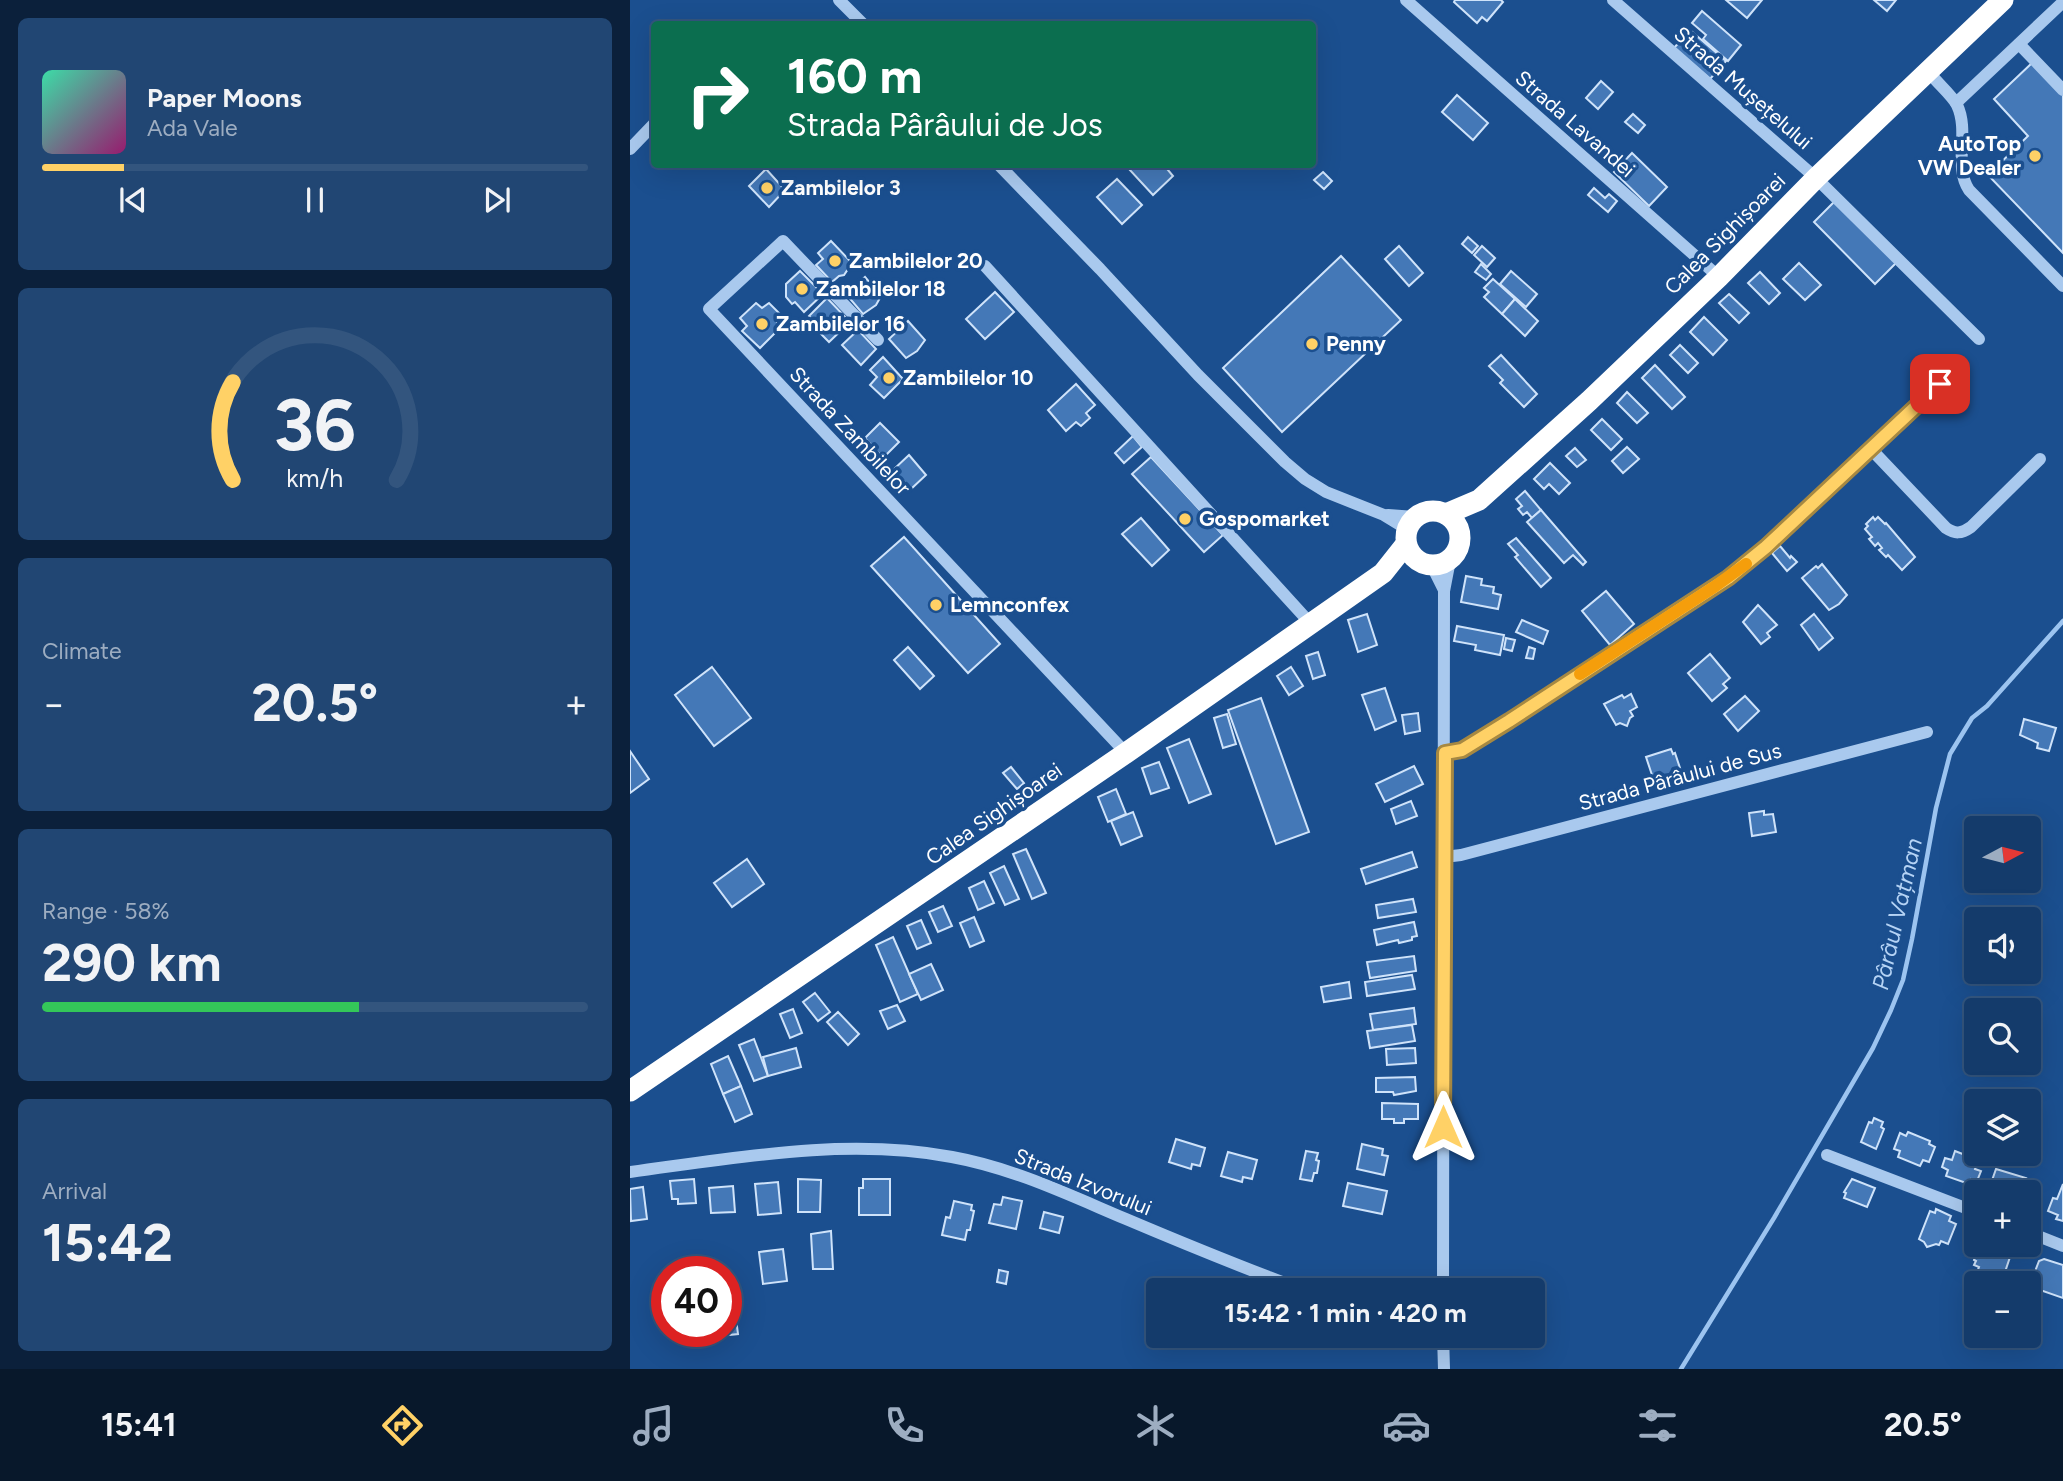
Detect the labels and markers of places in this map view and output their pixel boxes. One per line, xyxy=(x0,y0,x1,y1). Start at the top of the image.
place label: AutoTop VW Dealer xyxy=(1918,131,2021,180)
marker: AutoTop VW Dealer xyxy=(2027,148,2043,164)
place label: Zambilelor 3 xyxy=(781,175,901,200)
marker: Zambilelor 3 xyxy=(759,180,775,196)
place label: Zambilelor 20 xyxy=(849,248,983,273)
marker: Zambilelor 20 xyxy=(827,253,843,269)
place label: Zambilelor 18 xyxy=(816,276,946,301)
marker: Zambilelor 18 xyxy=(794,281,810,297)
place label: Zambilelor 16 xyxy=(776,311,905,336)
marker: Zambilelor 16 xyxy=(754,316,770,332)
place label: Penny xyxy=(1326,331,1387,356)
marker: Penny xyxy=(1304,336,1320,352)
pin xyxy=(1910,354,1970,414)
place label: Zambilelor 10 xyxy=(903,365,1033,390)
marker: Zambilelor 10 xyxy=(881,370,897,386)
place label: Gospomarket xyxy=(1199,506,1330,531)
marker: Gospomarket xyxy=(1177,511,1193,527)
place label: Lemnconfex xyxy=(950,592,1070,617)
marker: Lemnconfex xyxy=(928,597,944,613)

